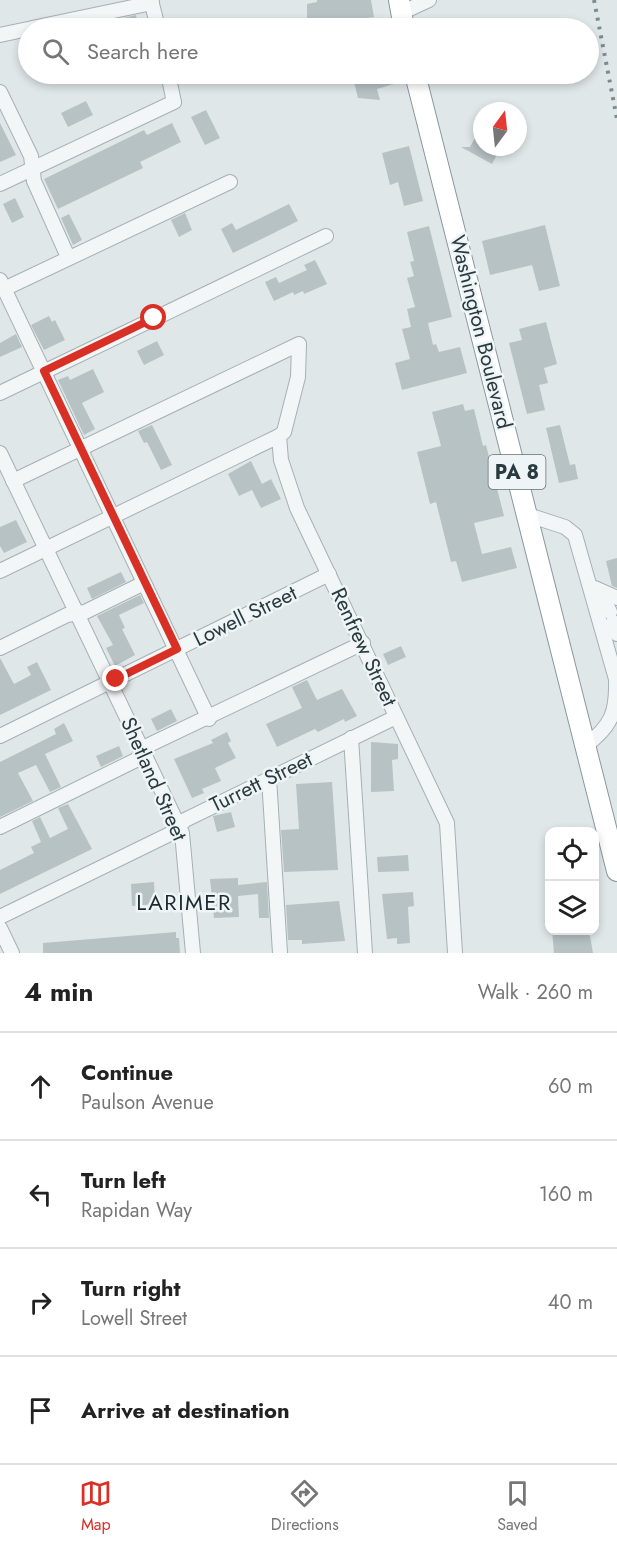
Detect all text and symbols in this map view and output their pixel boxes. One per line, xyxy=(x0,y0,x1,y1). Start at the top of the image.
search box xyxy=(18,18,599,84)
icon: search xyxy=(39,35,72,68)
text: Search here xyxy=(87,35,198,67)
north arrow xyxy=(473,102,527,156)
street label: Washington Boulevard xyxy=(442,232,520,432)
route start xyxy=(140,304,166,330)
road number: PA 8 xyxy=(488,455,546,489)
street label: Lowell Street xyxy=(188,578,302,654)
street label: Renfrew Street xyxy=(323,583,405,711)
route end xyxy=(102,665,128,691)
street label: Shetland Street xyxy=(113,712,195,846)
street label: Turrett Street xyxy=(205,744,317,820)
map controls xyxy=(545,827,599,935)
button: locate xyxy=(545,827,599,881)
button: layers xyxy=(545,881,599,935)
district label: LARIMER xyxy=(136,886,232,918)
text: 4 min xyxy=(24,973,93,1011)
text: Walk · 260 m xyxy=(478,978,593,1007)
text: Continue xyxy=(81,1056,173,1088)
icon: ahead xyxy=(24,1070,57,1103)
text: 60 m xyxy=(548,1072,593,1101)
text: Paulson Avenue xyxy=(81,1088,214,1117)
text: Turn left xyxy=(81,1164,166,1196)
icon: left xyxy=(24,1178,57,1211)
text: 160 m xyxy=(539,1180,593,1209)
text: Rapidan Way xyxy=(81,1196,192,1225)
text: Turn right xyxy=(81,1272,181,1304)
icon: right xyxy=(24,1286,57,1319)
text: 40 m xyxy=(548,1288,593,1317)
text: Lowell Street xyxy=(81,1304,187,1333)
icon: arrive xyxy=(24,1394,57,1427)
text: Arrive at destination xyxy=(81,1394,290,1426)
tab: Map xyxy=(79,1477,112,1536)
tab: Directions xyxy=(271,1477,339,1536)
tab: Saved xyxy=(497,1477,538,1536)

